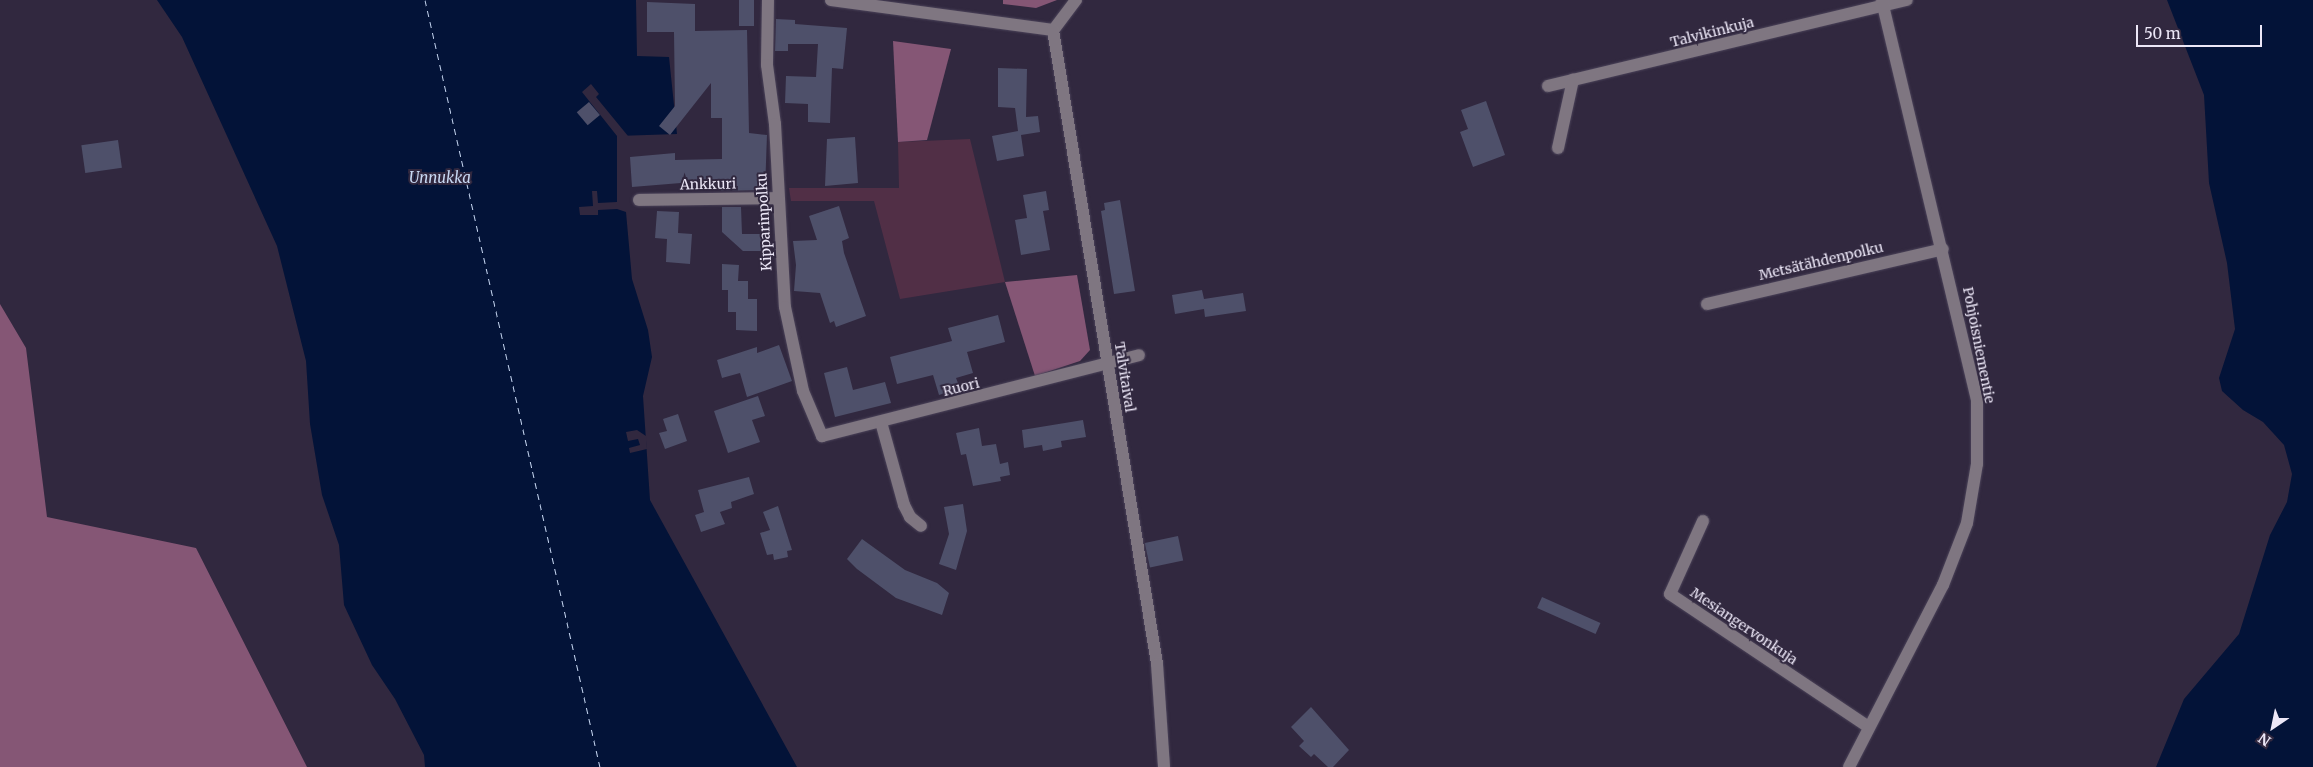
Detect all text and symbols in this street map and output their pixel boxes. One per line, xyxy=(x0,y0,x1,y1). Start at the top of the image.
street label: Talvikinkuja xyxy=(1668,13,1756,51)
scale bar xyxy=(2138,15,2264,47)
text: 50 m xyxy=(2144,24,2181,43)
water label: Unnukka xyxy=(409,169,471,187)
street label: Kipparinpolku xyxy=(753,172,775,272)
street label: Ankkuri xyxy=(680,175,736,193)
street label: Metsätähdenpolku xyxy=(1757,238,1885,284)
street label: Pohjoisniementie xyxy=(1959,285,1999,405)
street label: Talvitaival xyxy=(1111,341,1139,413)
street label: Ruori xyxy=(941,374,981,400)
street label: Mesiangervonkuja xyxy=(1687,584,1801,668)
north arrow xyxy=(2248,702,2298,752)
text: N xyxy=(2255,729,2274,750)

